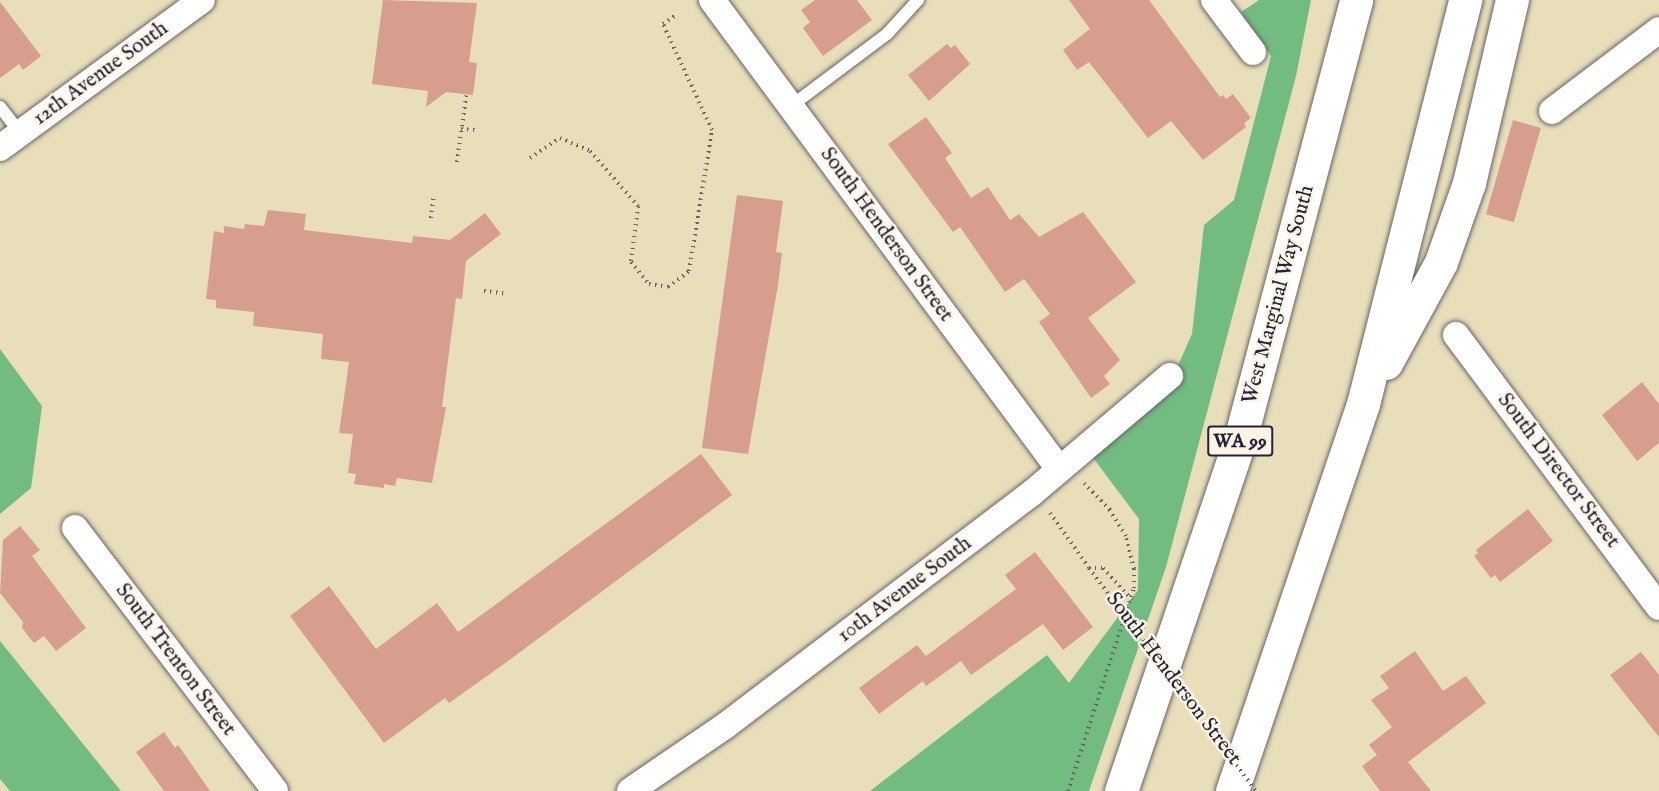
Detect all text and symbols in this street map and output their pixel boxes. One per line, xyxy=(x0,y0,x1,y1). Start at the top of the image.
street label: 12th Avenue South xyxy=(29,17,173,131)
street label: South Henderson Street xyxy=(814,143,958,327)
street label: West Marginal Way South xyxy=(1238,183,1320,407)
street label: South Director Street xyxy=(1491,389,1625,553)
road number: WA 99 xyxy=(1207,424,1273,458)
street label: 10th Avenue South xyxy=(833,531,977,649)
street label: South Trenton Street xyxy=(109,579,241,741)
street label: South Henderson Street xyxy=(1100,588,1246,770)

